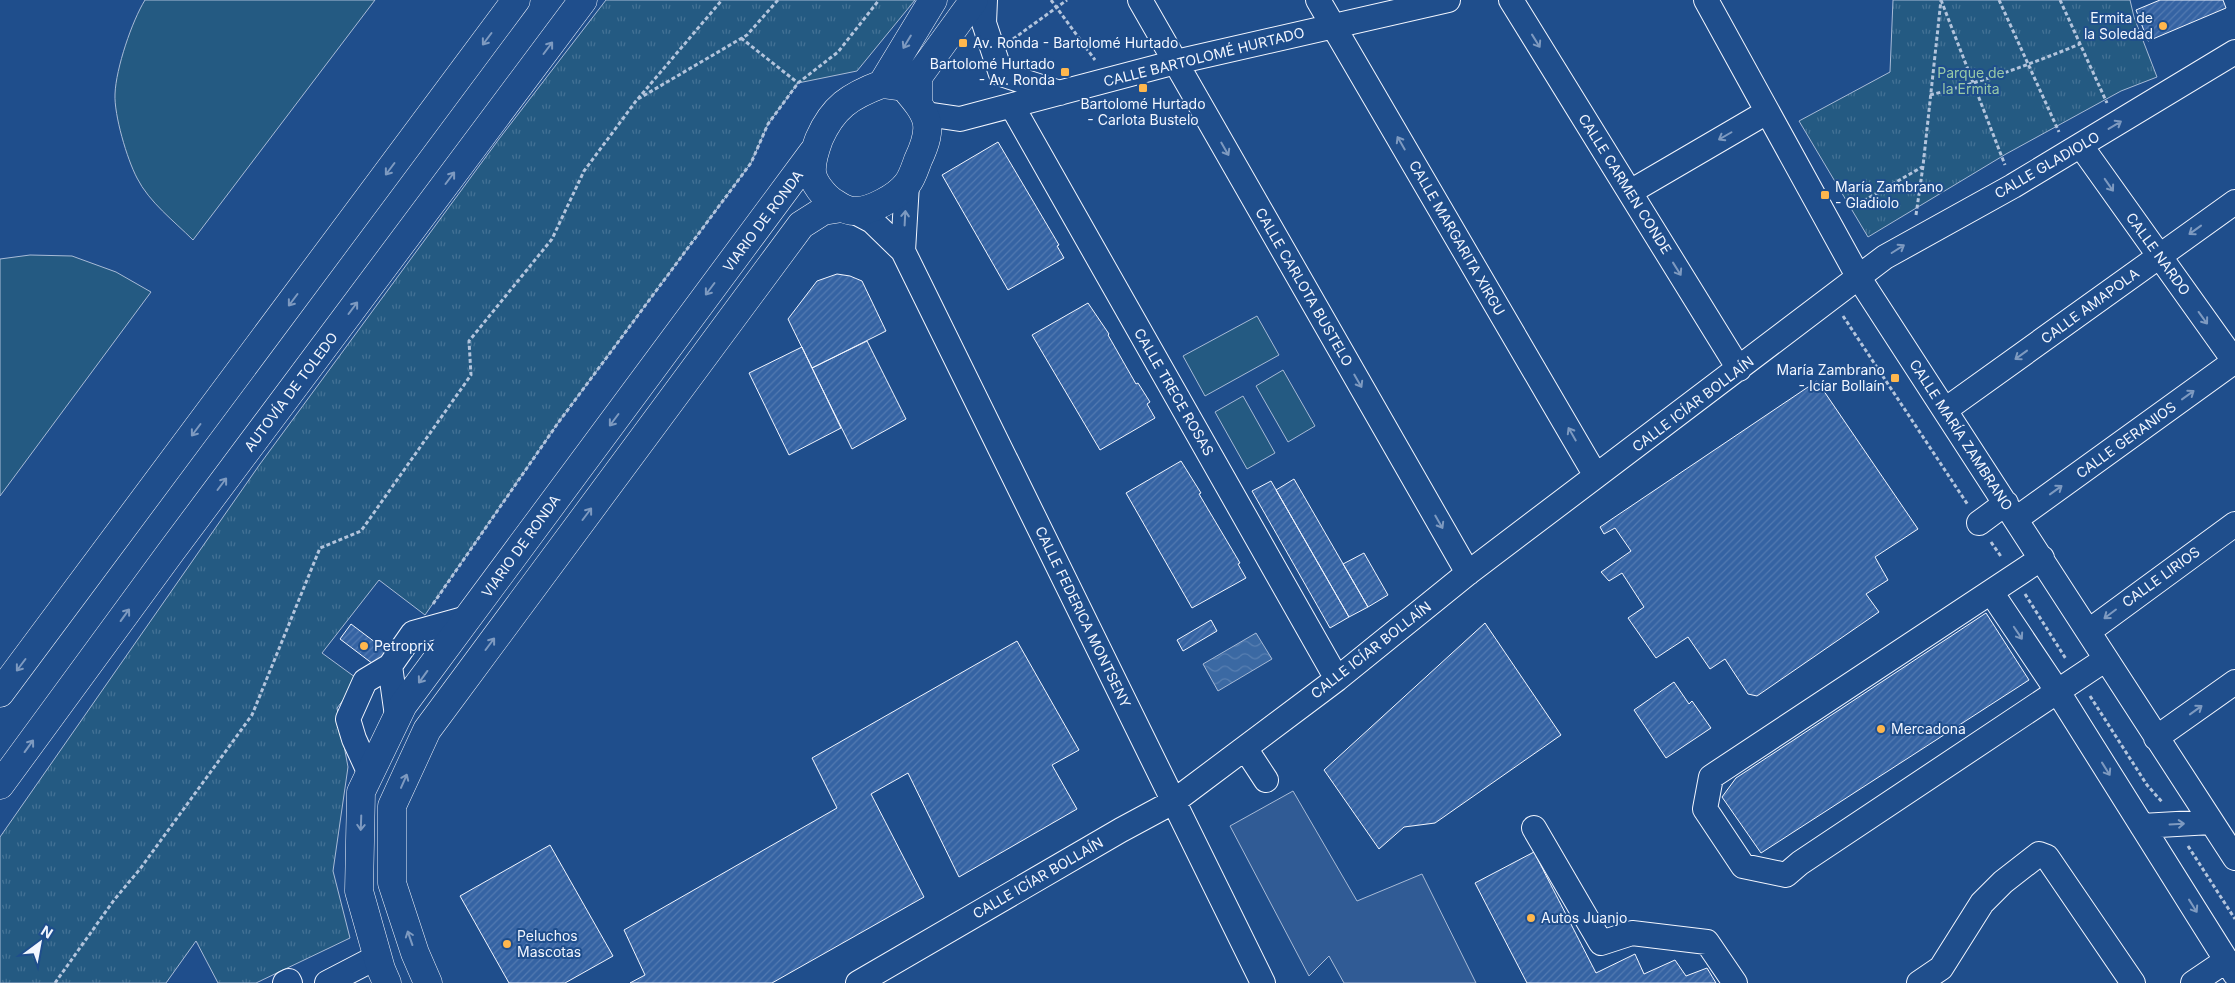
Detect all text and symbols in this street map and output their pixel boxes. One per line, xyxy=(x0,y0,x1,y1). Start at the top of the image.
place label: Ermita de la Soledad xyxy=(2084,9,2153,42)
marker: Ermita de la Soledad xyxy=(2157,20,2169,32)
street label: CALLE BARTOLOMÉ HURTADO xyxy=(1102,23,1306,90)
one-way arrow xyxy=(482,32,492,46)
one-way arrow xyxy=(902,34,912,48)
place label: Av. Ronda - Bartolomé Hurtado xyxy=(973,34,1178,51)
one-way arrow xyxy=(1532,34,1542,48)
marker: Av. Ronda - Bartolomé Hurtado xyxy=(957,37,969,49)
one-way arrow xyxy=(542,42,553,55)
place label: Bartolomé Hurtado - Av. Ronda xyxy=(930,55,1055,88)
park label: Parque de la Ermita xyxy=(1937,64,2005,97)
marker: Bartolomé Hurtado - Av. Ronda xyxy=(1059,66,1071,78)
marker: Bartolomé Hurtado - Carlota Bustelo xyxy=(1137,82,1149,94)
place label: Bartolomé Hurtado - Carlota Bustelo xyxy=(1080,95,1206,128)
street label: CALLE CARMEN CONDE xyxy=(1575,111,1676,257)
one-way arrow xyxy=(2107,120,2121,130)
street label: CALLE GLADIOLO xyxy=(1991,128,2102,202)
one-way arrow xyxy=(1718,132,1733,142)
one-way arrow xyxy=(1396,136,1406,151)
one-way arrow xyxy=(1221,141,1231,155)
street label: CALLE MARGARITA XIRGU xyxy=(1406,157,1509,318)
one-way arrow xyxy=(385,162,395,176)
street label: VIARIO DE RONDA xyxy=(719,166,806,275)
one-way arrow xyxy=(445,171,455,185)
place label: María Zambrano - Gladiolo xyxy=(1835,178,1944,211)
one-way arrow xyxy=(2104,178,2114,192)
marker: María Zambrano - Gladiolo xyxy=(1819,189,1831,201)
street label: CALLE CARLOTA BUSTELO xyxy=(1252,205,1357,369)
street label: CALLE NARDO xyxy=(2123,209,2194,298)
one-way arrow xyxy=(901,210,910,226)
one-way arrow xyxy=(2188,225,2202,235)
one-way arrow xyxy=(1891,244,1905,255)
one-way arrow xyxy=(1673,261,1683,275)
street label: CALLE AMAPOLA xyxy=(2037,264,2142,347)
one-way arrow xyxy=(705,282,716,295)
one-way arrow xyxy=(288,293,298,307)
one-way arrow xyxy=(348,301,358,315)
one-way arrow xyxy=(2198,311,2208,325)
street label: CALLE TRECE ROSAS xyxy=(1131,325,1218,458)
street label: AUTOVÍA DE TOLEDO xyxy=(240,329,341,455)
one-way arrow xyxy=(2014,350,2028,360)
street label: CALLE ICÍAR BOLLAÍN xyxy=(1629,352,1757,455)
street label: CALLE MARÍA ZAMBRANO xyxy=(1906,356,2017,513)
place label: María Zambrano - Icíar Bollaín xyxy=(1777,361,1885,394)
marker: María Zambrano - Icíar Bollaín xyxy=(1889,372,1901,384)
one-way arrow xyxy=(1353,373,1363,388)
one-way arrow xyxy=(2180,390,2194,400)
street label: CALLE GERANIOS xyxy=(2072,398,2179,482)
one-way arrow xyxy=(608,413,619,426)
one-way arrow xyxy=(191,423,201,437)
one-way arrow xyxy=(1566,428,1576,442)
one-way arrow xyxy=(216,478,227,491)
one-way arrow xyxy=(2049,485,2062,496)
street label: VIARIO DE RONDA xyxy=(478,491,564,600)
one-way arrow xyxy=(582,508,593,521)
one-way arrow xyxy=(1434,514,1444,529)
street label: CALLE FEDERICA MONTSENY xyxy=(1032,523,1135,711)
street label: CALLE LIRIOS xyxy=(2119,543,2203,610)
street label: CALLE ICÍAR BOLLAÍN xyxy=(1307,597,1434,702)
one-way arrow xyxy=(120,608,130,622)
one-way arrow xyxy=(2103,609,2117,619)
one-way arrow xyxy=(2013,625,2023,639)
place label: Petroprix xyxy=(374,637,434,654)
one-way arrow xyxy=(485,638,496,652)
marker: Petroprix xyxy=(358,640,370,652)
one-way arrow xyxy=(16,658,26,672)
one-way arrow xyxy=(418,670,429,683)
one-way arrow xyxy=(2189,705,2203,715)
place label: Mercadona xyxy=(1891,720,1966,737)
marker: Mercadona xyxy=(1875,723,1887,735)
one-way arrow xyxy=(24,739,34,753)
one-way arrow xyxy=(2101,762,2112,776)
one-way arrow xyxy=(399,774,409,789)
one-way arrow xyxy=(356,815,365,831)
one-way arrow xyxy=(2169,820,2185,829)
street label: CALLE ICÍAR BOLLAÍN xyxy=(969,833,1106,922)
one-way arrow xyxy=(2188,899,2198,913)
place label: Autos Juanjo xyxy=(1541,909,1627,926)
marker: Autos Juanjo xyxy=(1525,912,1537,924)
north arrow xyxy=(15,918,65,968)
text: N xyxy=(38,922,56,942)
place label: Peluchos Mascotas xyxy=(517,927,581,960)
one-way arrow xyxy=(405,931,414,946)
marker: Peluchos Mascotas xyxy=(501,938,513,950)

